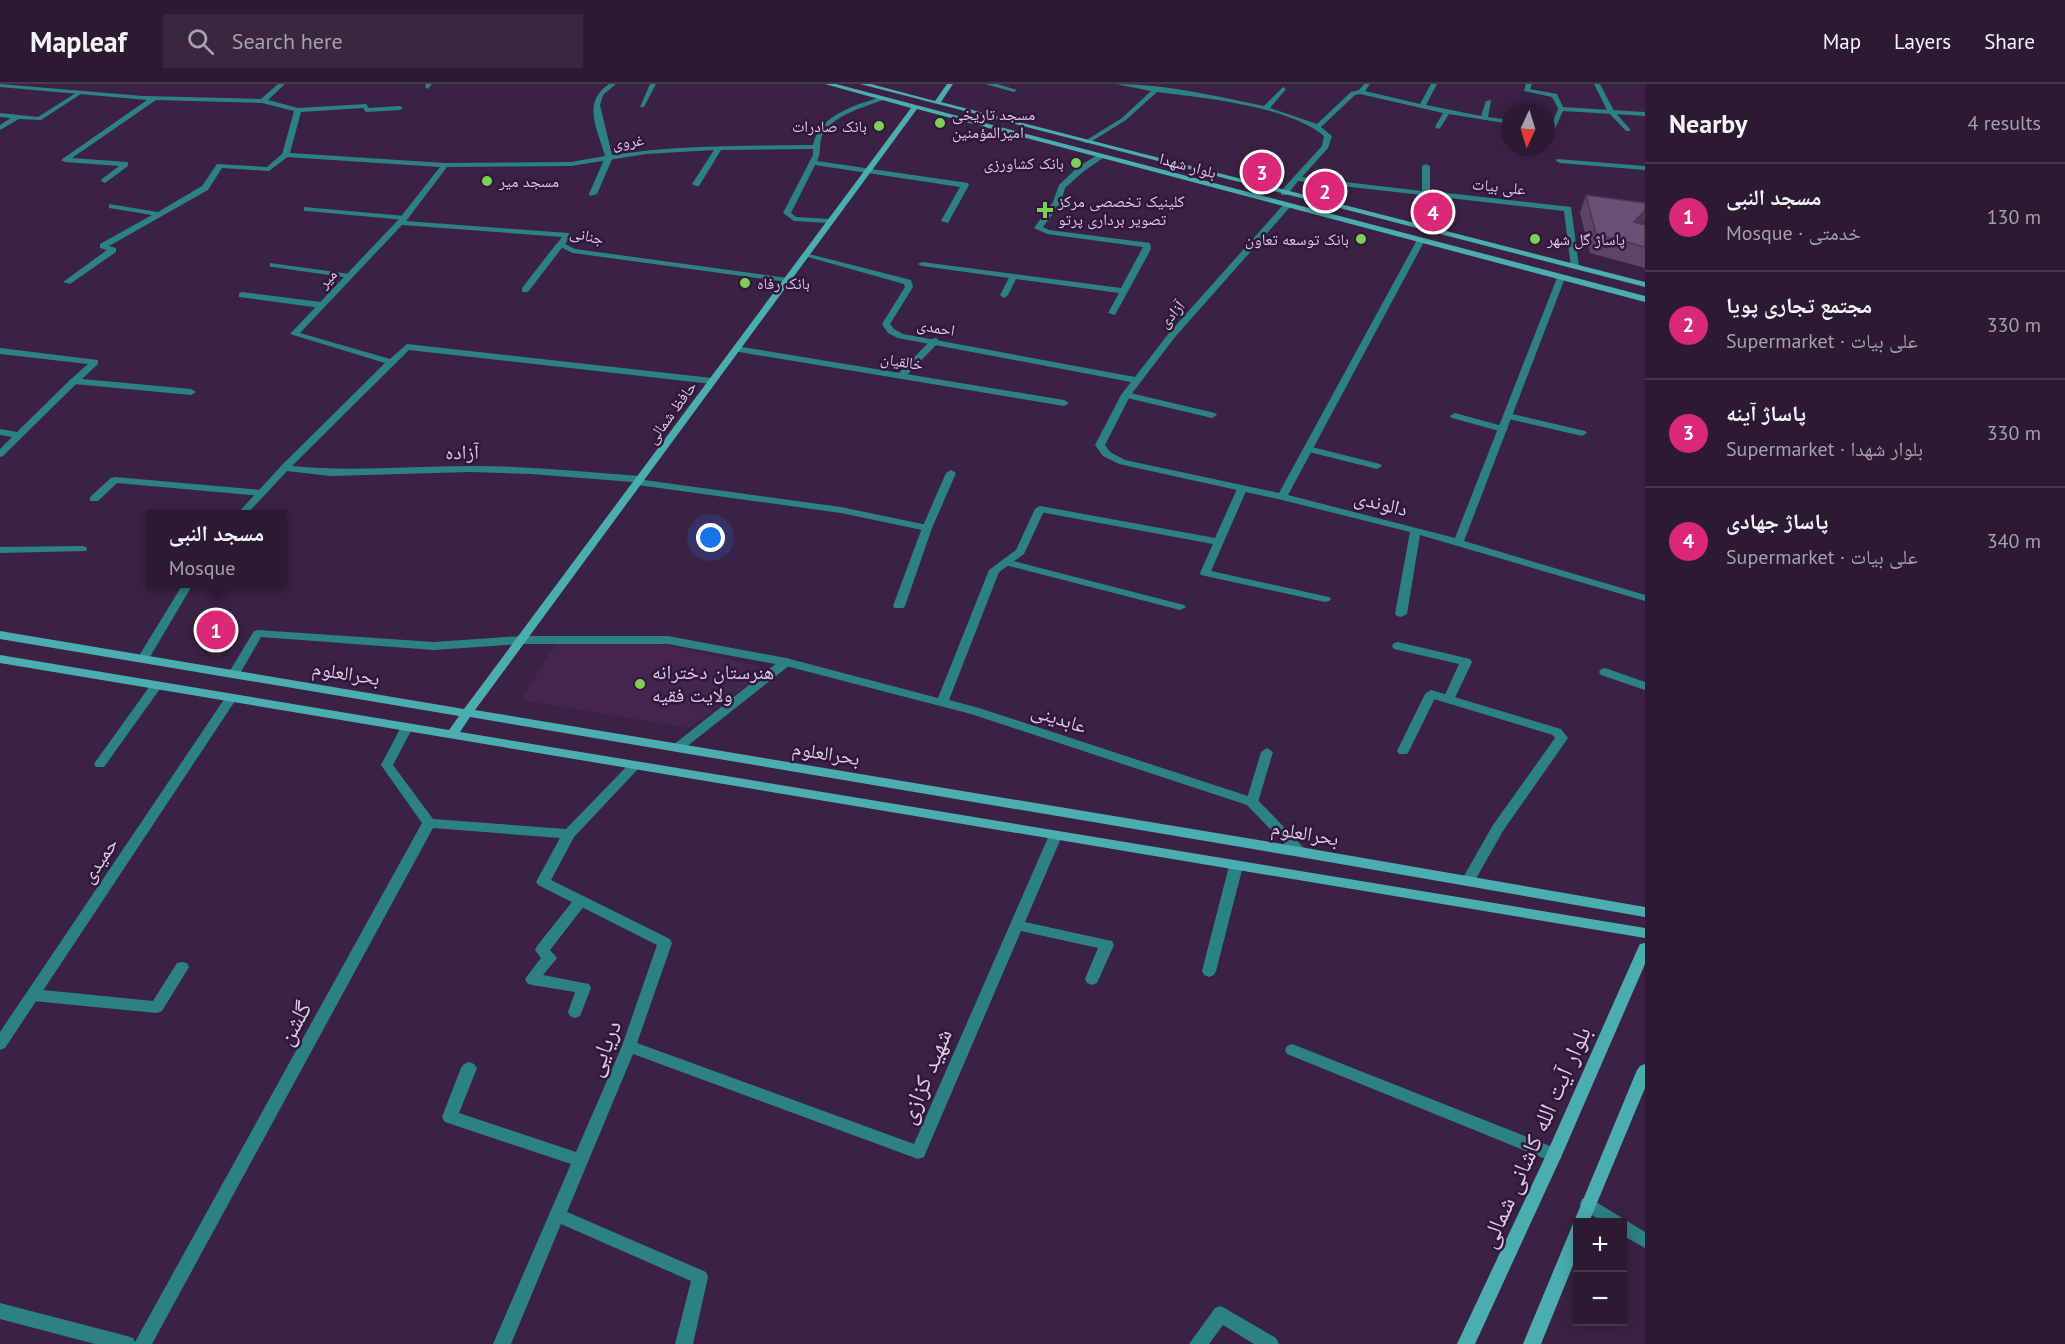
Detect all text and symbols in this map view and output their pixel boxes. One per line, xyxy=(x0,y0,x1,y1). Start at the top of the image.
search box xyxy=(163,14,583,68)
text: Mapleaf xyxy=(30,23,127,60)
icon: search xyxy=(184,25,217,58)
text: Search here xyxy=(232,27,343,55)
text: Map xyxy=(1823,28,1861,55)
text: Layers xyxy=(1894,28,1951,55)
text: Share xyxy=(1984,28,2035,55)
north arrow xyxy=(1501,102,1555,156)
place label: مسجد تاریخی امیرالمؤمنین xyxy=(952,104,1035,143)
text: Nearby xyxy=(1669,107,1747,140)
text: 4 results xyxy=(1968,110,2041,136)
place label: بانک صادرات xyxy=(792,116,867,136)
marker: مسجد تاریخی امیرالمؤمنین xyxy=(933,116,947,130)
marker: بانک صادرات xyxy=(872,119,886,133)
street label: غروی xyxy=(611,129,645,154)
street label: بلوار شهدا xyxy=(1157,148,1219,182)
pin: 3 xyxy=(1242,150,1282,194)
place label: بانک کشاورزی xyxy=(983,153,1064,174)
marker: بانک کشاورزی xyxy=(1069,156,1083,170)
pin: 2 xyxy=(1306,168,1344,214)
place label: مسجد میر xyxy=(498,171,559,191)
street label: علی بیات xyxy=(1471,173,1527,200)
marker: مسجد میر xyxy=(480,174,494,188)
text: مسجد النبی xyxy=(1726,183,1821,211)
pin: 4 xyxy=(1414,190,1452,234)
place label: کلینیک تخصصی مرکز تصویر برداری پرتو xyxy=(1057,191,1185,230)
marker: کلینیک تخصصی مرکز تصویر برداری پرتو xyxy=(1036,201,1054,219)
text: 1 xyxy=(1683,204,1694,230)
text: 130 m xyxy=(1987,204,2041,230)
text: Mosque · خدمتی xyxy=(1726,220,1861,246)
street label: جنانی xyxy=(568,221,606,250)
place label: بانک توسعه تعاون xyxy=(1245,229,1349,250)
place label: پاساژ گل شهر xyxy=(1546,229,1625,250)
marker: بانک توسعه تعاون xyxy=(1354,232,1368,246)
marker: پاساژ گل شهر xyxy=(1528,232,1542,246)
street label: میر xyxy=(312,264,341,293)
place label: بانک رفاه xyxy=(757,273,810,293)
marker: بانک رفاه xyxy=(738,276,752,290)
text: مجتمع تجاری پویا xyxy=(1726,291,1872,319)
street label: آزادی xyxy=(1154,295,1190,333)
text: 2 xyxy=(1683,312,1694,338)
text: 330 m xyxy=(1987,312,2041,338)
street label: احمدی xyxy=(915,314,956,341)
text: Supermarket · علی بیات xyxy=(1726,328,1918,354)
street label: خالقیان xyxy=(879,348,925,375)
street label: حافظ شمالی xyxy=(641,377,701,448)
text: پاساژ آینه xyxy=(1726,399,1806,427)
text: 3 xyxy=(1683,420,1694,446)
text: 330 m xyxy=(1987,420,2041,446)
text: Supermarket · بلوار شهدا xyxy=(1726,436,1923,462)
street label: آزاده xyxy=(445,439,480,465)
street label: دالوندی xyxy=(1352,484,1410,522)
text: پاساژ جهادی xyxy=(1726,507,1828,535)
popup xyxy=(146,510,287,588)
text: مسجد النبی xyxy=(169,519,264,547)
your location xyxy=(696,523,725,552)
text: 4 xyxy=(1683,528,1694,554)
text: 340 m xyxy=(1987,528,2041,554)
text: Supermarket · علی بیات xyxy=(1726,544,1918,570)
text: Mosque xyxy=(169,555,235,581)
pin: 1 xyxy=(196,608,236,652)
street label: بحرالعلوم xyxy=(310,655,382,692)
place label: هنرستان دخترانه ولایت فقیه xyxy=(652,659,774,708)
marker: هنرستان دخترانه ولایت فقیه xyxy=(633,677,647,691)
street label: عابدینی xyxy=(1028,697,1090,739)
street label: بحرالعلوم xyxy=(790,735,862,772)
street label: بحرالعلوم xyxy=(1269,814,1341,853)
street label: حمیدی xyxy=(74,832,124,888)
street label: گلشن xyxy=(269,995,319,1051)
street label: دریایی xyxy=(578,1015,628,1081)
street label: بلوار آیت الله کاشانی شمالی xyxy=(1472,1021,1598,1253)
street label: شهید کزازی xyxy=(891,1024,959,1128)
map controls xyxy=(1573,1218,1627,1326)
button: + xyxy=(1573,1218,1627,1272)
button: − xyxy=(1573,1272,1627,1326)

